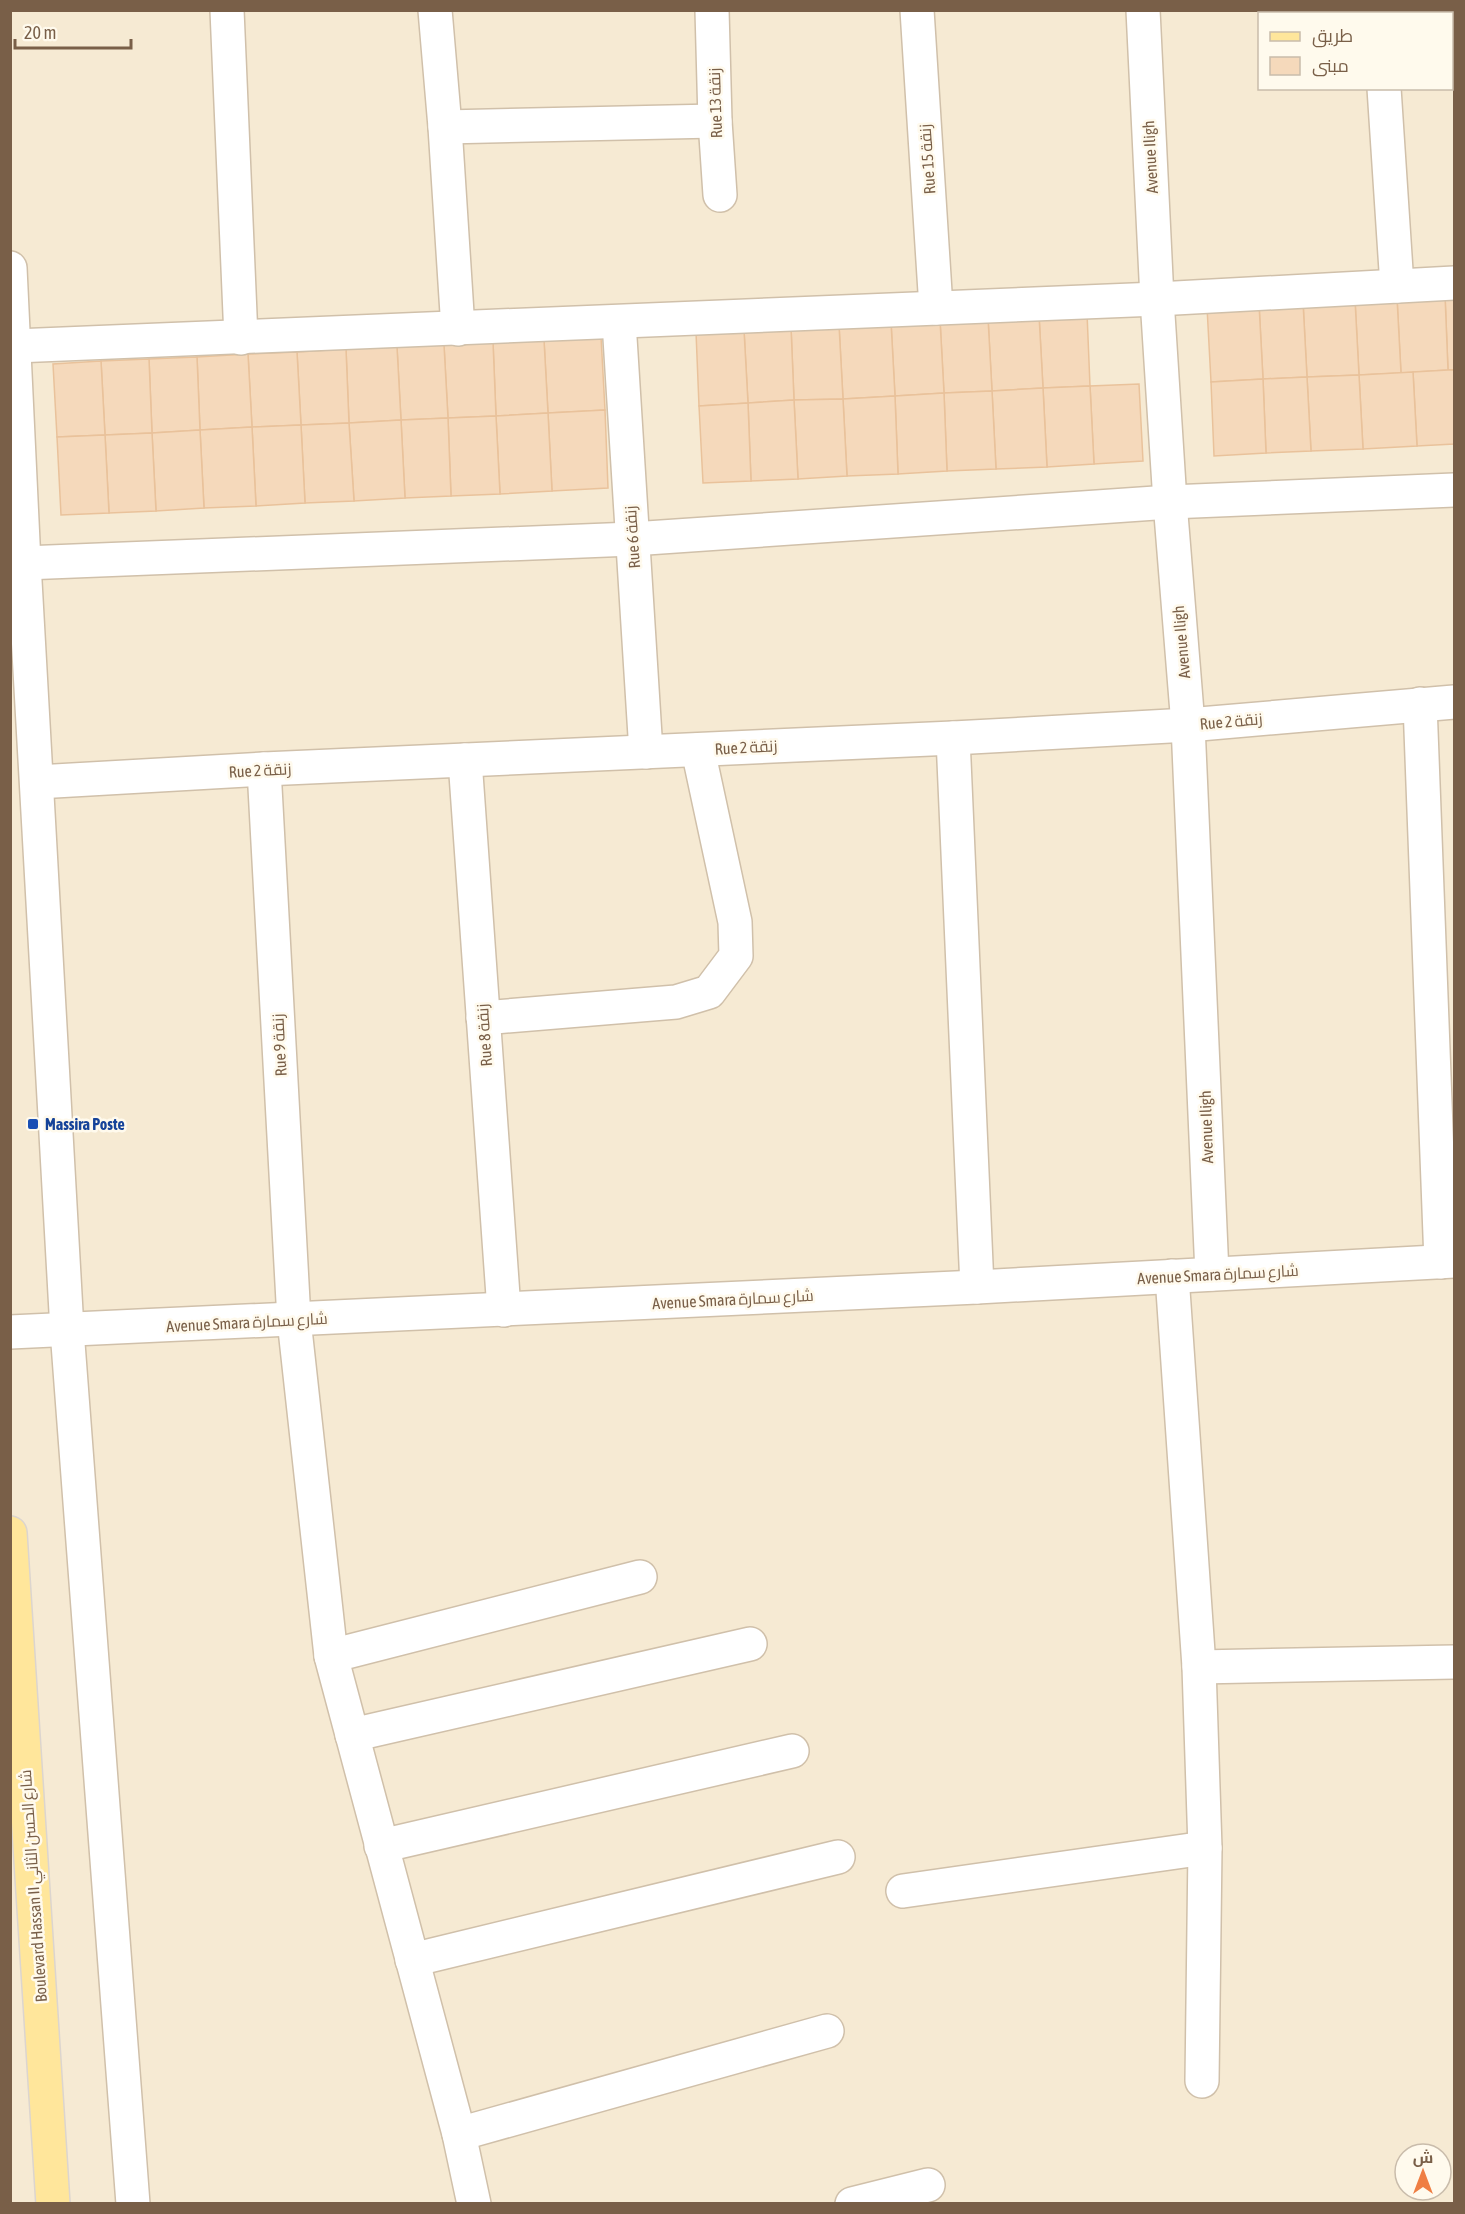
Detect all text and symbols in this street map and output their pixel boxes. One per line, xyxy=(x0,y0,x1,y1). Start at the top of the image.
scale bar xyxy=(15,12,130,50)
legend xyxy=(1258,12,1453,90)
text: 20 m xyxy=(24,22,56,43)
text: طريق xyxy=(1312,25,1353,48)
text: مبنى xyxy=(1312,55,1349,77)
street label: Rue 13 زنقة xyxy=(705,67,726,138)
street label: Avenue Iligh xyxy=(1139,120,1162,194)
street label: Rue 15 زنقة xyxy=(916,123,939,195)
street label: Rue 6 زنقة xyxy=(621,505,644,569)
street label: Avenue Iligh xyxy=(1169,605,1194,679)
street label: Rue 2 زنقة xyxy=(1199,709,1263,734)
street label: Rue 2 زنقة xyxy=(714,736,778,759)
street label: Rue 2 زنقة xyxy=(228,759,292,782)
street label: Rue 8 زنقة xyxy=(473,1003,496,1067)
street label: Rue 9 زنقة xyxy=(268,1013,291,1077)
street label: Avenue Iligh xyxy=(1196,1090,1217,1164)
place label: Massira Poste xyxy=(45,1115,125,1133)
marker: Massira Poste xyxy=(26,1117,40,1131)
street label: Avenue Smara شارع سمارة xyxy=(1137,1261,1299,1290)
street label: Avenue Smara شارع سمارة xyxy=(652,1286,814,1315)
street label: Avenue Smara شارع سمارة xyxy=(166,1309,328,1338)
street label: Boulevard Hassan II شارع الحسن الثاني xyxy=(16,1769,55,2003)
north arrow xyxy=(1393,2142,1453,2202)
text: ش xyxy=(1413,2148,1433,2167)

